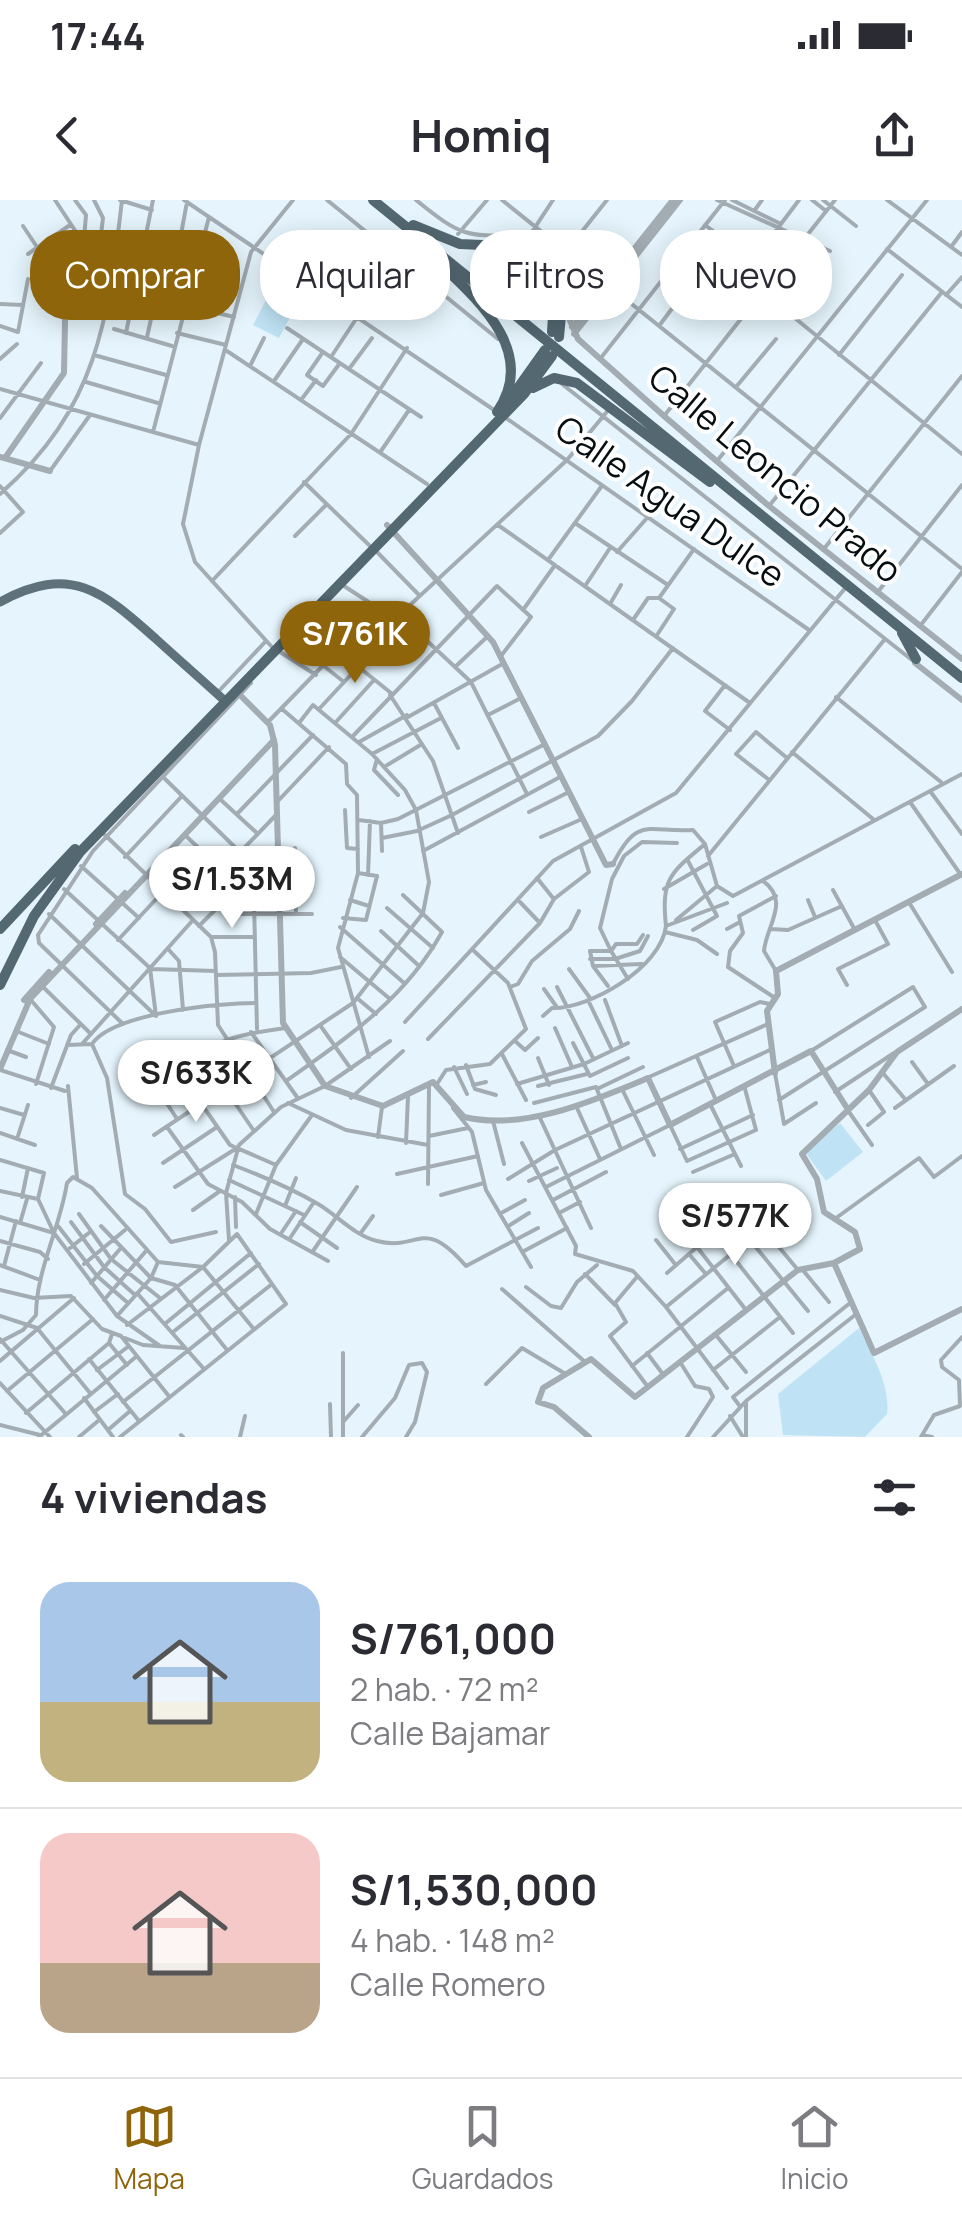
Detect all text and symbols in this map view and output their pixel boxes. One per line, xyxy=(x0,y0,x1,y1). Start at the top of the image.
text: 17:44 xyxy=(50,9,146,61)
text: Homiq xyxy=(410,104,552,166)
icon: back xyxy=(40,108,95,163)
icon: share xyxy=(867,108,922,163)
chip: Comprar xyxy=(30,230,240,320)
chip: Alquilar xyxy=(260,230,450,320)
chip: Filtros xyxy=(470,230,640,320)
chip: Nuevo xyxy=(660,230,832,320)
street label: Calle Leoncio Prado xyxy=(639,353,912,593)
street label: Calle Agua Dulce xyxy=(546,404,795,598)
pin: S/761K xyxy=(274,601,436,686)
text: S/761K xyxy=(302,611,408,655)
pin: S/1.53M xyxy=(140,846,324,931)
text: S/1.53M xyxy=(171,856,293,900)
pin: S/633K xyxy=(115,1040,277,1125)
text: S/633K xyxy=(140,1050,252,1094)
pin: S/577K xyxy=(654,1183,816,1268)
text: S/577K xyxy=(681,1193,789,1237)
text: 4 viviendas xyxy=(40,1468,267,1526)
icon: filters xyxy=(867,1470,922,1525)
text: S/761,000 xyxy=(350,1609,556,1667)
icon: home xyxy=(120,1622,240,1742)
text: 2 hab. · 72 m² xyxy=(350,1667,539,1711)
text: Calle Bajamar xyxy=(350,1711,550,1755)
text: S/1,530,000 xyxy=(350,1860,598,1918)
icon: home xyxy=(120,1873,240,1993)
text: 4 hab. · 148 m² xyxy=(350,1918,555,1962)
text: Calle Romero xyxy=(350,1962,546,2006)
tab: Mapa xyxy=(114,2099,185,2197)
tab: Guardados xyxy=(412,2099,553,2197)
tab: Inicio xyxy=(781,2099,848,2197)

